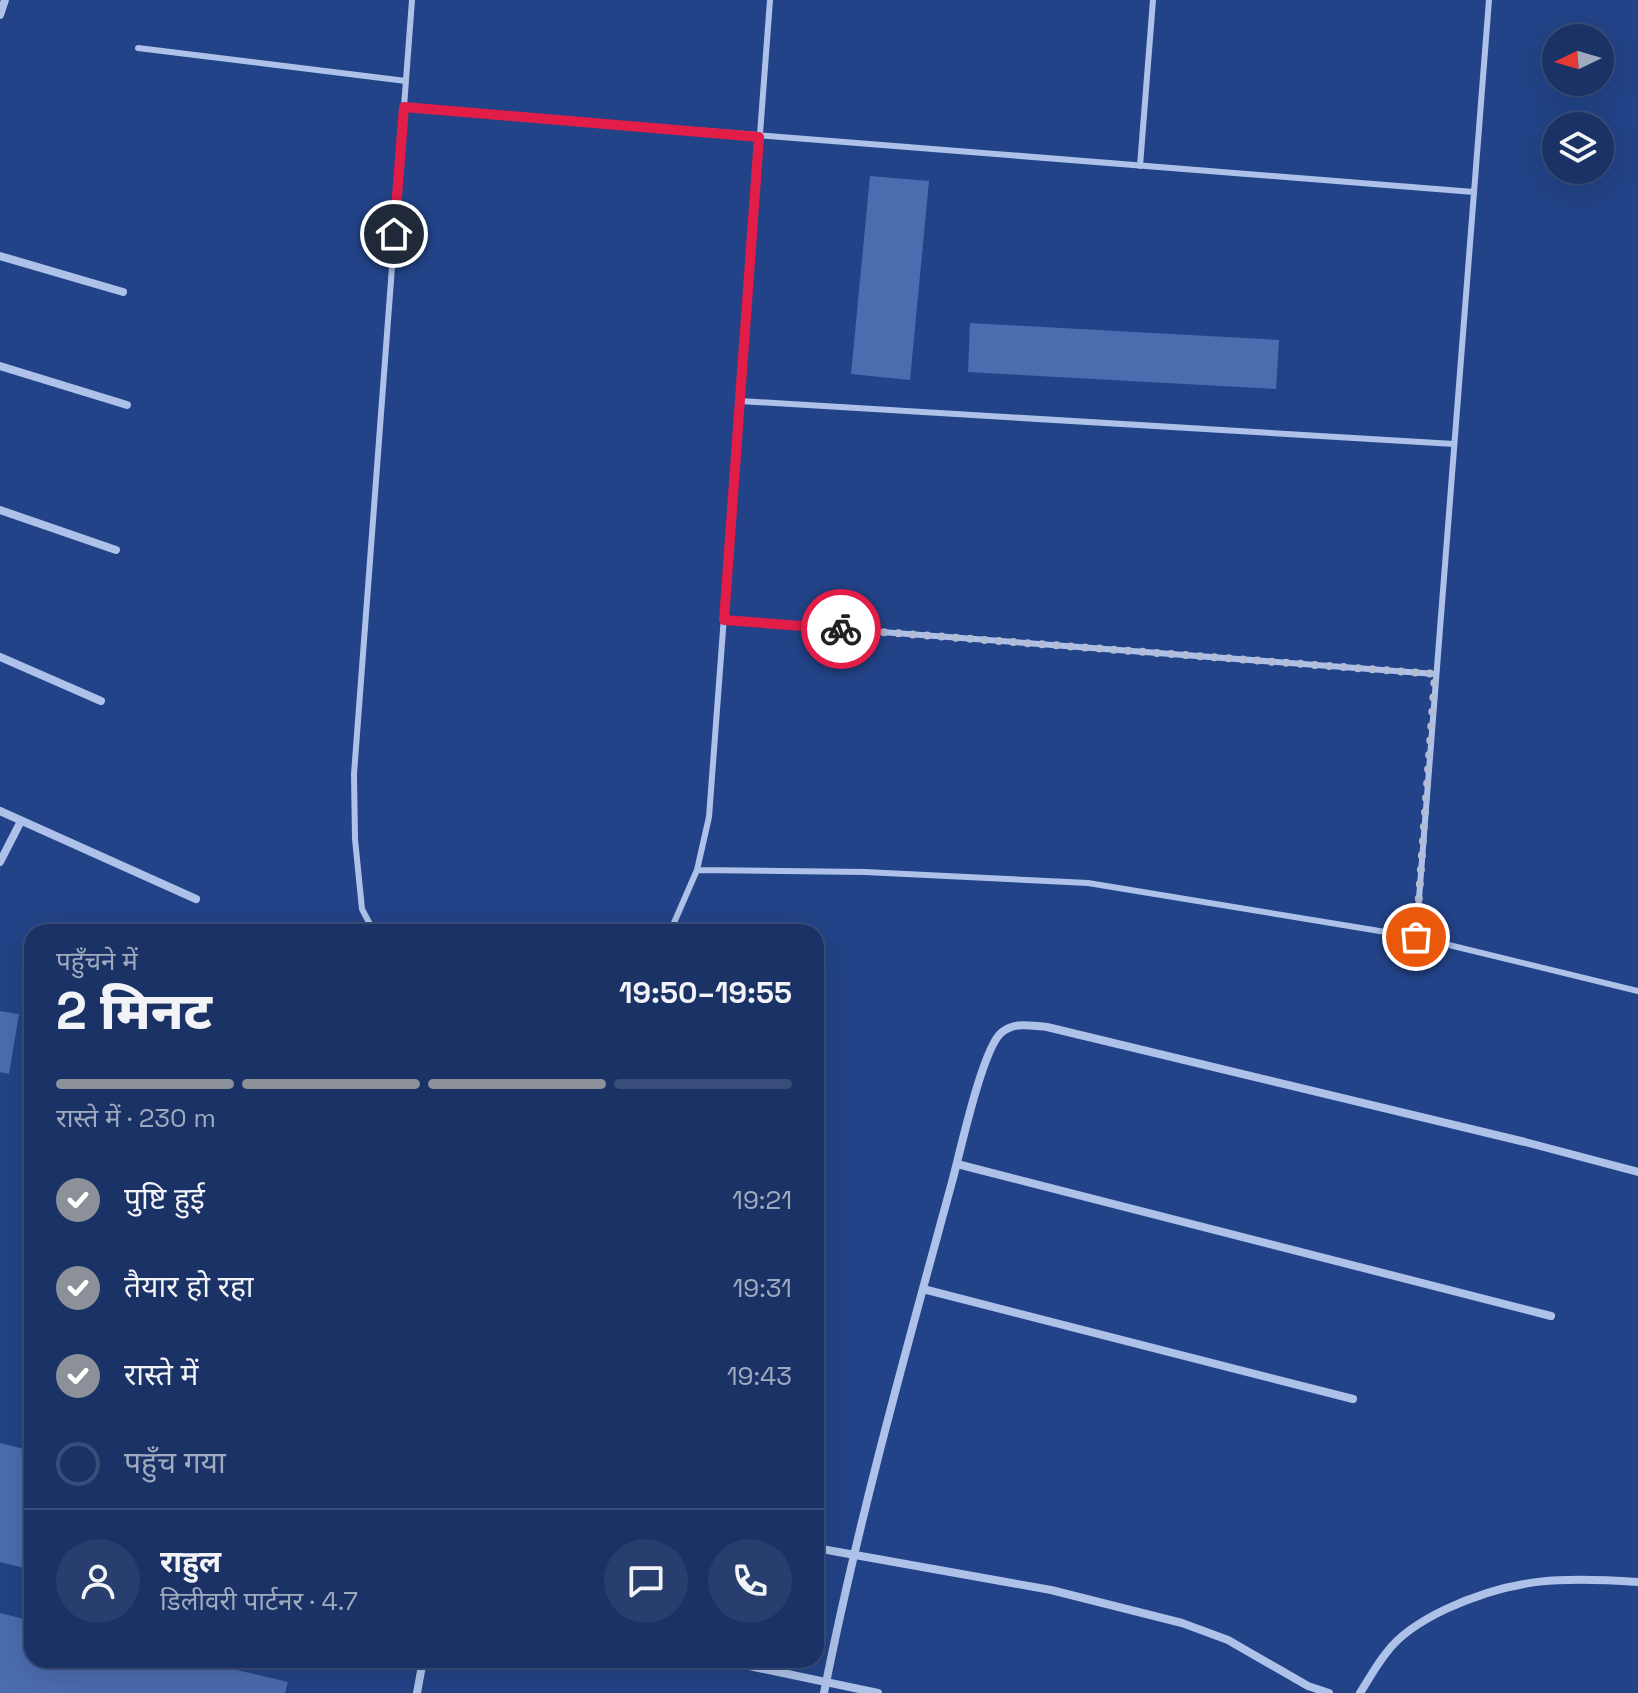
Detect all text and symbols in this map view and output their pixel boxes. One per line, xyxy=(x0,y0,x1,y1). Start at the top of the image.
north arrow xyxy=(1542,24,1614,96)
map controls xyxy=(1542,24,1614,184)
button: layers xyxy=(1542,112,1614,184)
pin xyxy=(360,200,428,268)
icon: home xyxy=(372,212,416,256)
courier xyxy=(801,589,881,669)
icon: bike xyxy=(819,607,863,651)
pin xyxy=(1382,903,1450,971)
icon: bag xyxy=(1394,915,1438,959)
text: पहुँचने में xyxy=(56,944,138,978)
text: 19:50–19:55 xyxy=(619,973,792,1012)
text: 2 मिनट xyxy=(56,978,212,1044)
text: रास्ते में · 230 m xyxy=(56,1101,216,1135)
icon: check xyxy=(56,1178,100,1222)
text: पुष्टि हुई xyxy=(124,1179,205,1218)
text: 19:21 xyxy=(732,1183,792,1217)
icon: check xyxy=(56,1266,100,1310)
text: तैयार हो रहा xyxy=(124,1267,254,1306)
text: 19:31 xyxy=(732,1271,792,1305)
icon: check xyxy=(56,1354,100,1398)
text: रास्ते में xyxy=(124,1355,198,1394)
text: 19:43 xyxy=(727,1359,792,1393)
text: पहुँच गया xyxy=(124,1443,226,1482)
button: person xyxy=(56,1539,140,1623)
button: chat xyxy=(604,1539,688,1623)
button: phone xyxy=(708,1539,792,1623)
text: राहुल xyxy=(160,1542,221,1581)
text: डिलीवरी पार्टनर · 4.7 xyxy=(160,1584,358,1618)

